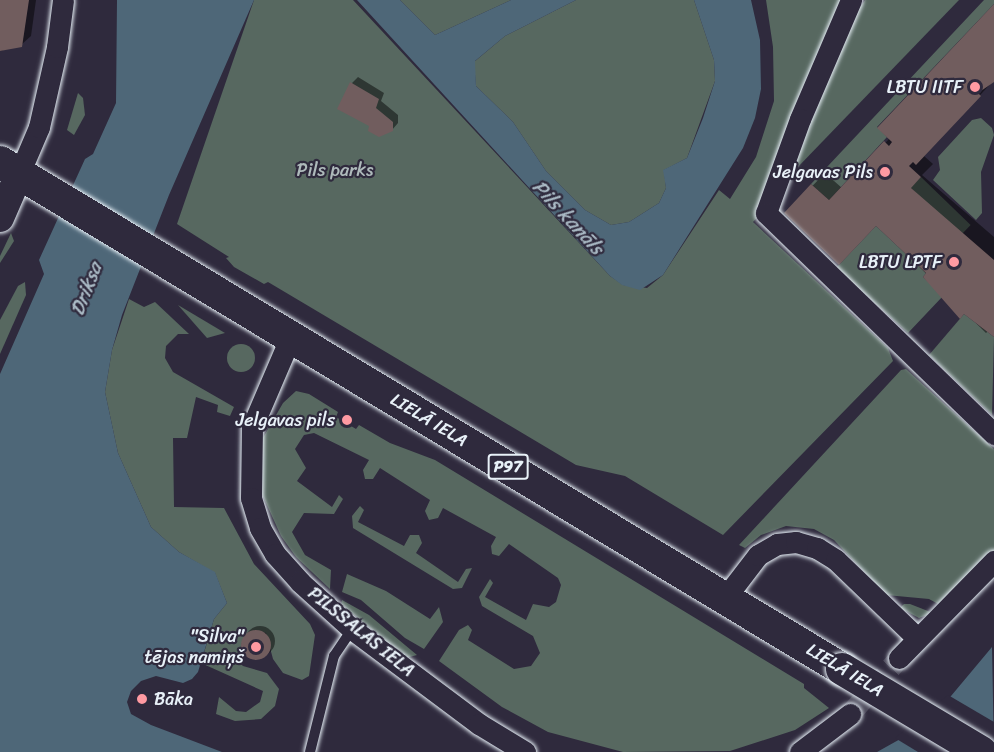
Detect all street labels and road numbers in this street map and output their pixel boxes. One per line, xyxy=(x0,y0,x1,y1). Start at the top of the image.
street label: LIELĀ IELA xyxy=(386,388,472,452)
road number: P97 xyxy=(487,454,529,480)
street label: PILSSALAS IELA xyxy=(304,583,418,681)
street label: LIELĀ IELA xyxy=(802,638,888,702)

